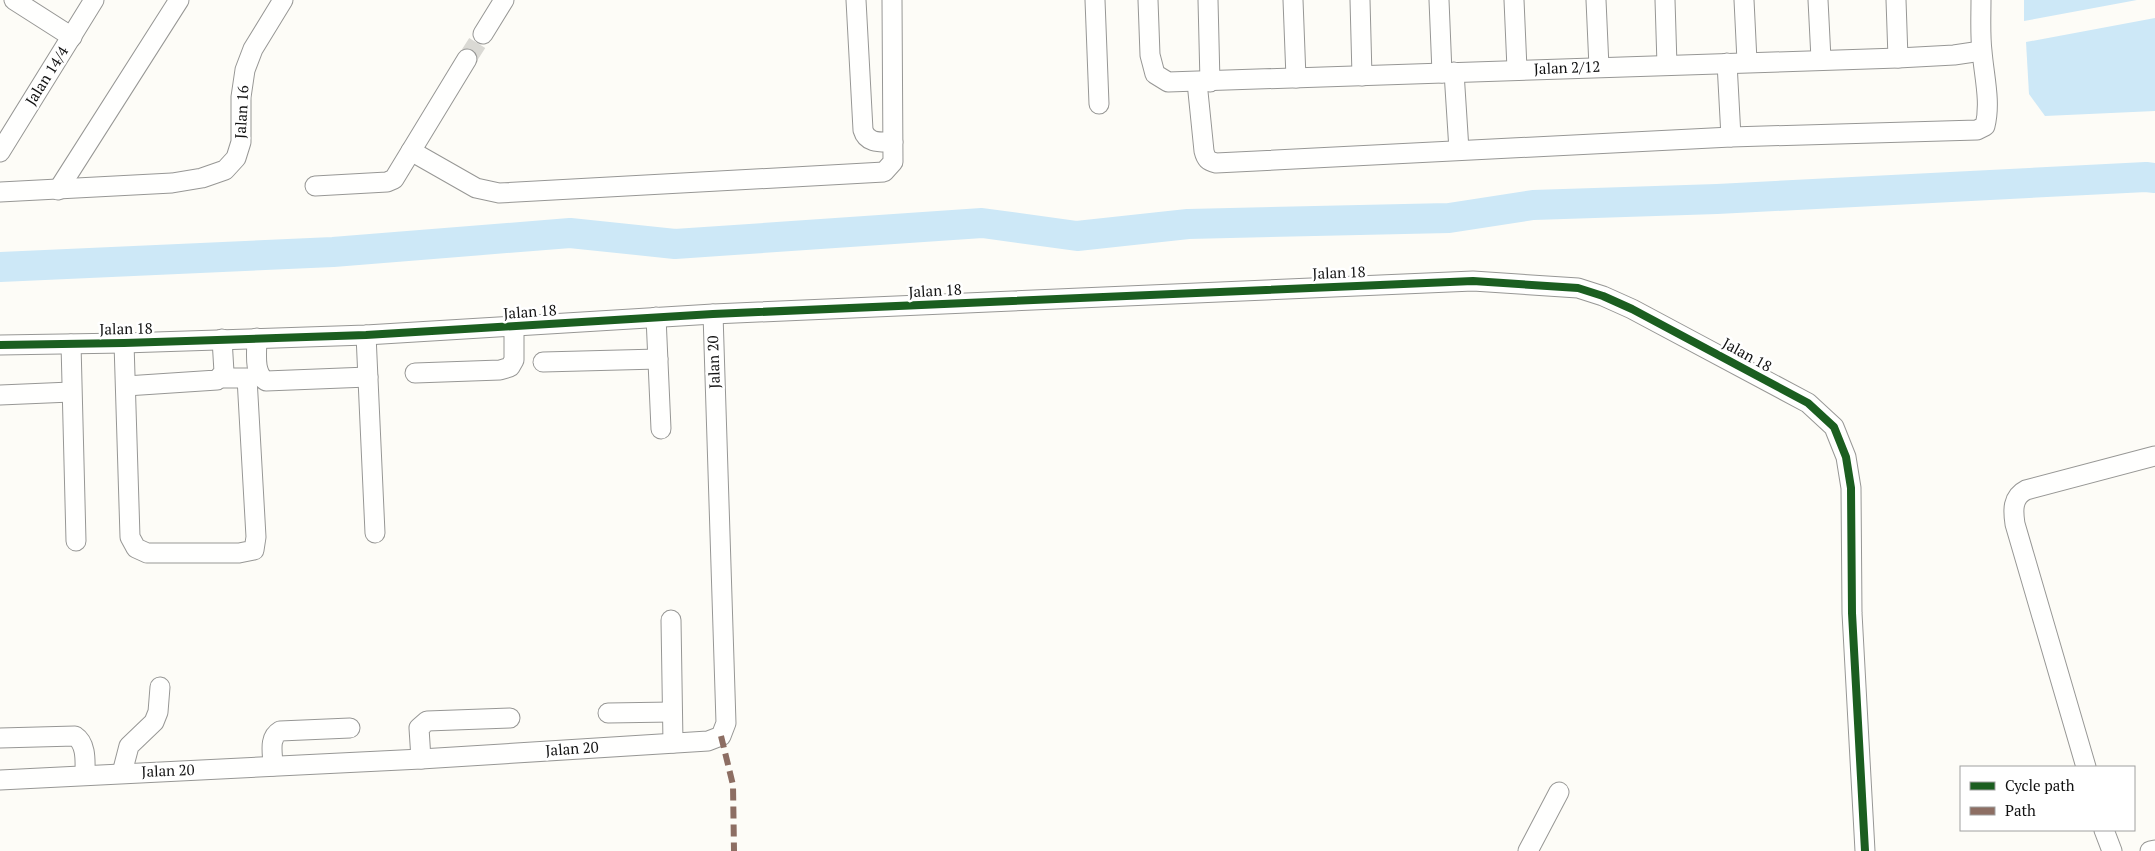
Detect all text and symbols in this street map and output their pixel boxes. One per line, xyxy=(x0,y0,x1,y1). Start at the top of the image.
street label: Jalan 14/4 xyxy=(20,42,72,109)
street label: Jalan 2/12 xyxy=(1533,56,1601,78)
street label: Jalan 16 xyxy=(230,85,252,139)
street label: Jalan 18 xyxy=(1312,261,1366,283)
street label: Jalan 18 xyxy=(908,279,962,301)
street label: Jalan 18 xyxy=(503,299,557,323)
street label: Jalan 18 xyxy=(99,318,153,338)
street label: Jalan 18 xyxy=(1719,332,1776,376)
street label: Jalan 20 xyxy=(702,335,724,389)
street label: Jalan 20 xyxy=(545,736,599,760)
street label: Jalan 20 xyxy=(141,759,195,781)
legend xyxy=(1960,766,2135,831)
text: Cycle path xyxy=(2005,775,2075,795)
text: Path xyxy=(2005,800,2036,820)

